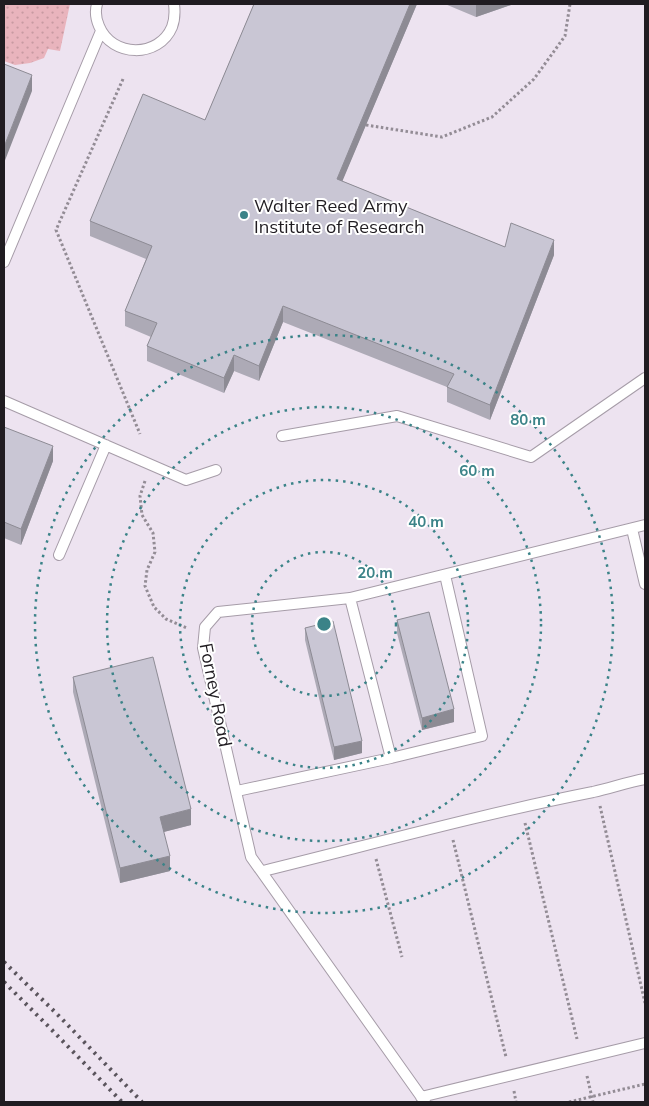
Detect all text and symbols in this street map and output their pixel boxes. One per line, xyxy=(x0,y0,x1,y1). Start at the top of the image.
place label: Walter Reed Army Institute of Research xyxy=(254,194,424,238)
marker: Walter Reed Army Institute of Research xyxy=(238,209,250,221)
text: 80 m xyxy=(510,410,546,429)
text: 60 m xyxy=(459,461,495,480)
text: 40 m xyxy=(408,512,444,531)
text: 20 m xyxy=(357,563,393,582)
centre of rings xyxy=(315,615,333,633)
street label: Forney Road xyxy=(195,641,237,749)

